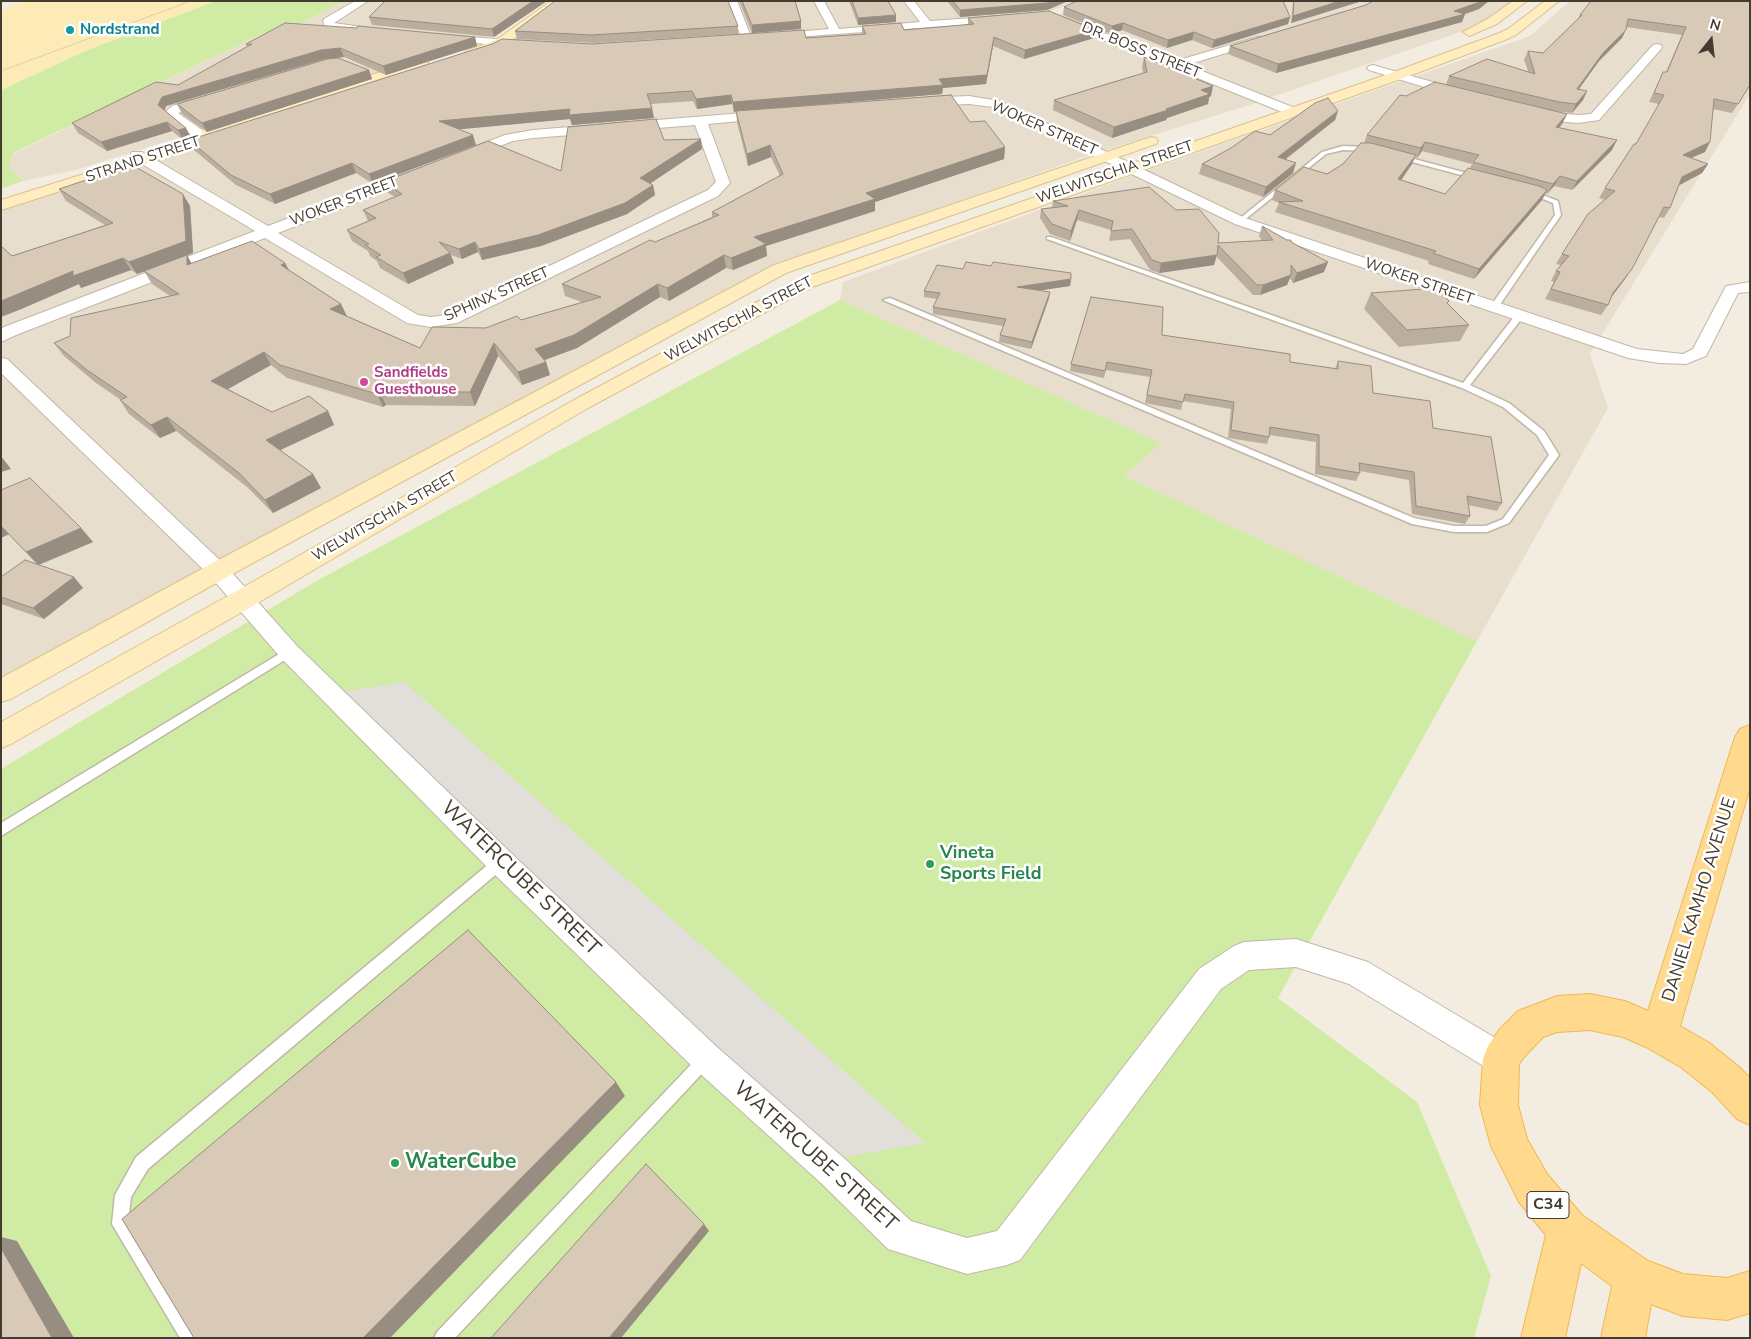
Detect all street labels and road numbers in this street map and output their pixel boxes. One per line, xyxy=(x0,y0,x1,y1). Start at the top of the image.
street label: DR. BOSS STREET xyxy=(1079,19,1203,83)
street label: WOKER STREET xyxy=(988,98,1100,160)
street label: STRAND STREET xyxy=(83,133,203,187)
street label: WELWITSCHIA STREET xyxy=(1034,138,1196,208)
street label: WOKER STREET xyxy=(287,173,401,231)
street label: WOKER STREET xyxy=(1362,255,1476,309)
street label: SPHINX STREET xyxy=(442,264,552,326)
street label: WELWITSCHIA STREET xyxy=(662,273,816,367)
street label: WELWITSCHIA STREET xyxy=(309,468,461,566)
street label: DANIEL KAMHO AVENUE xyxy=(1659,795,1741,1005)
street label: WATERCUBE STREET xyxy=(435,796,605,962)
street label: WATERCUBE STREET xyxy=(728,1077,902,1237)
road number: C34 xyxy=(1527,1192,1569,1218)

